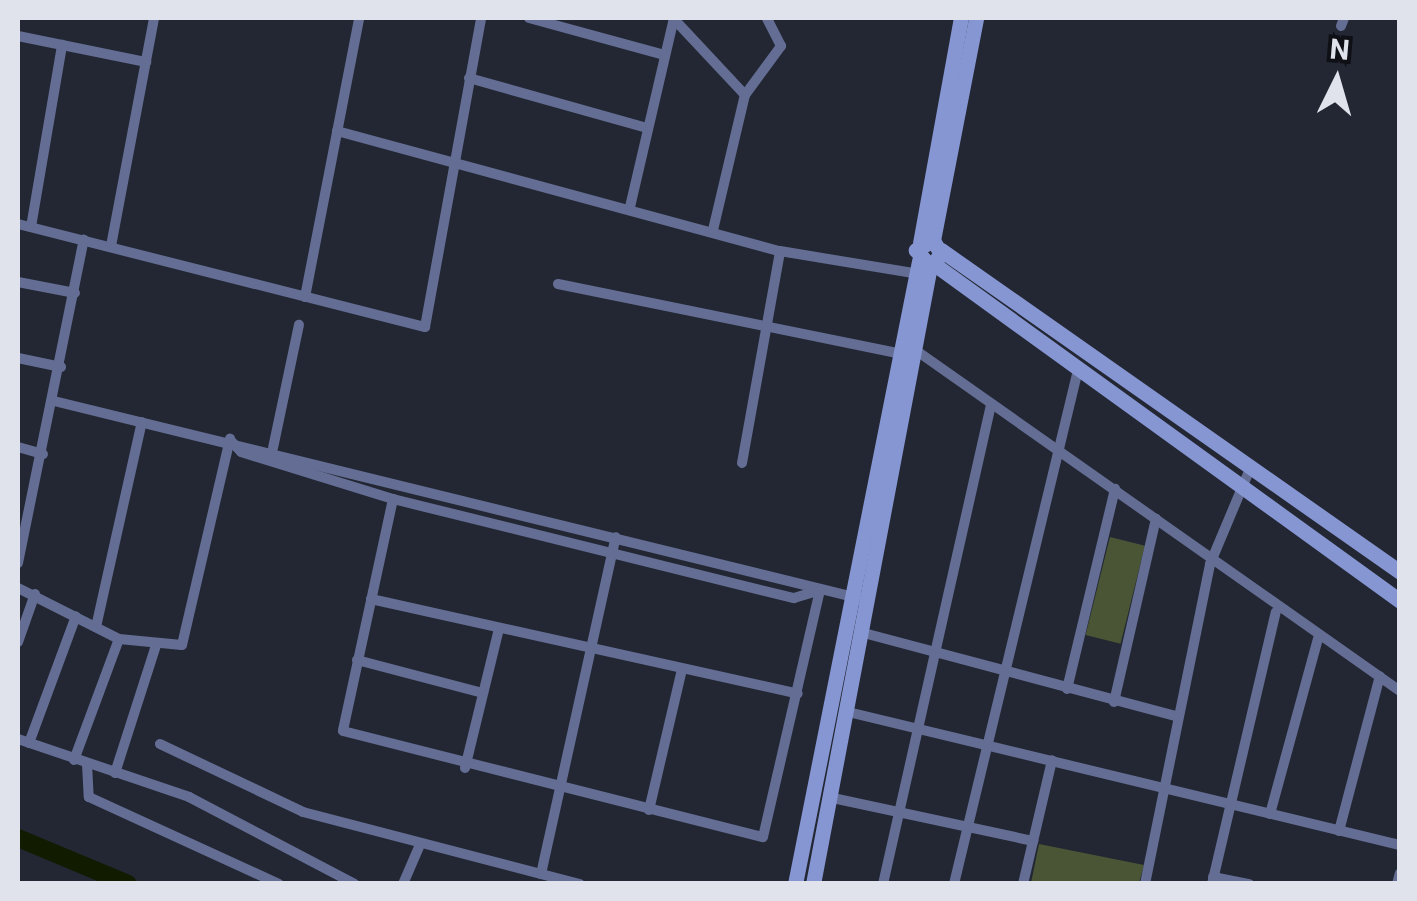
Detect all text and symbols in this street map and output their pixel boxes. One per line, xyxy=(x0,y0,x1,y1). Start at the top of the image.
north arrow xyxy=(1287,30,1387,130)
text: N xyxy=(1328,32,1351,67)

